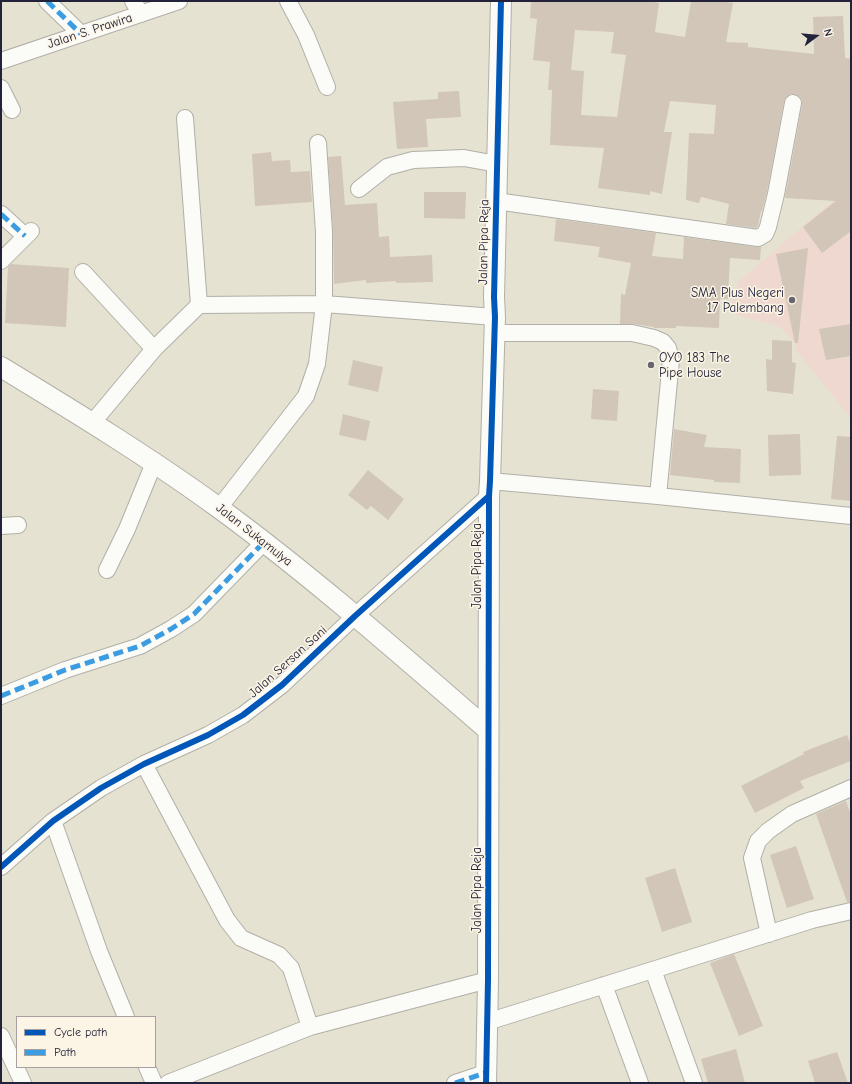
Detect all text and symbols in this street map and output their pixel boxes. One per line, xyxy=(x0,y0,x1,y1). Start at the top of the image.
street label: Jalan S. Prawira xyxy=(46,10,134,52)
north arrow xyxy=(796,16,836,56)
text: N xyxy=(821,27,835,38)
street label: Jalan Pipa Reja xyxy=(475,199,493,285)
place label: SMA Plus Negeri 17 Palembang xyxy=(691,285,784,316)
marker: SMA Plus Negeri 17 Palembang xyxy=(787,295,797,305)
place label: OYO 183 The Pipe House xyxy=(659,350,730,381)
marker: OYO 183 The Pipe House xyxy=(646,360,656,370)
street label: Jalan Sukamulya xyxy=(213,500,295,570)
street label: Jalan Pipa Reja xyxy=(469,523,485,609)
street label: Jalan Sersan Sani xyxy=(246,623,330,701)
street label: Jalan Pipa Reja xyxy=(469,847,485,933)
legend xyxy=(16,1016,156,1068)
text: Cycle path xyxy=(54,1025,107,1039)
text: Path xyxy=(54,1045,76,1059)

